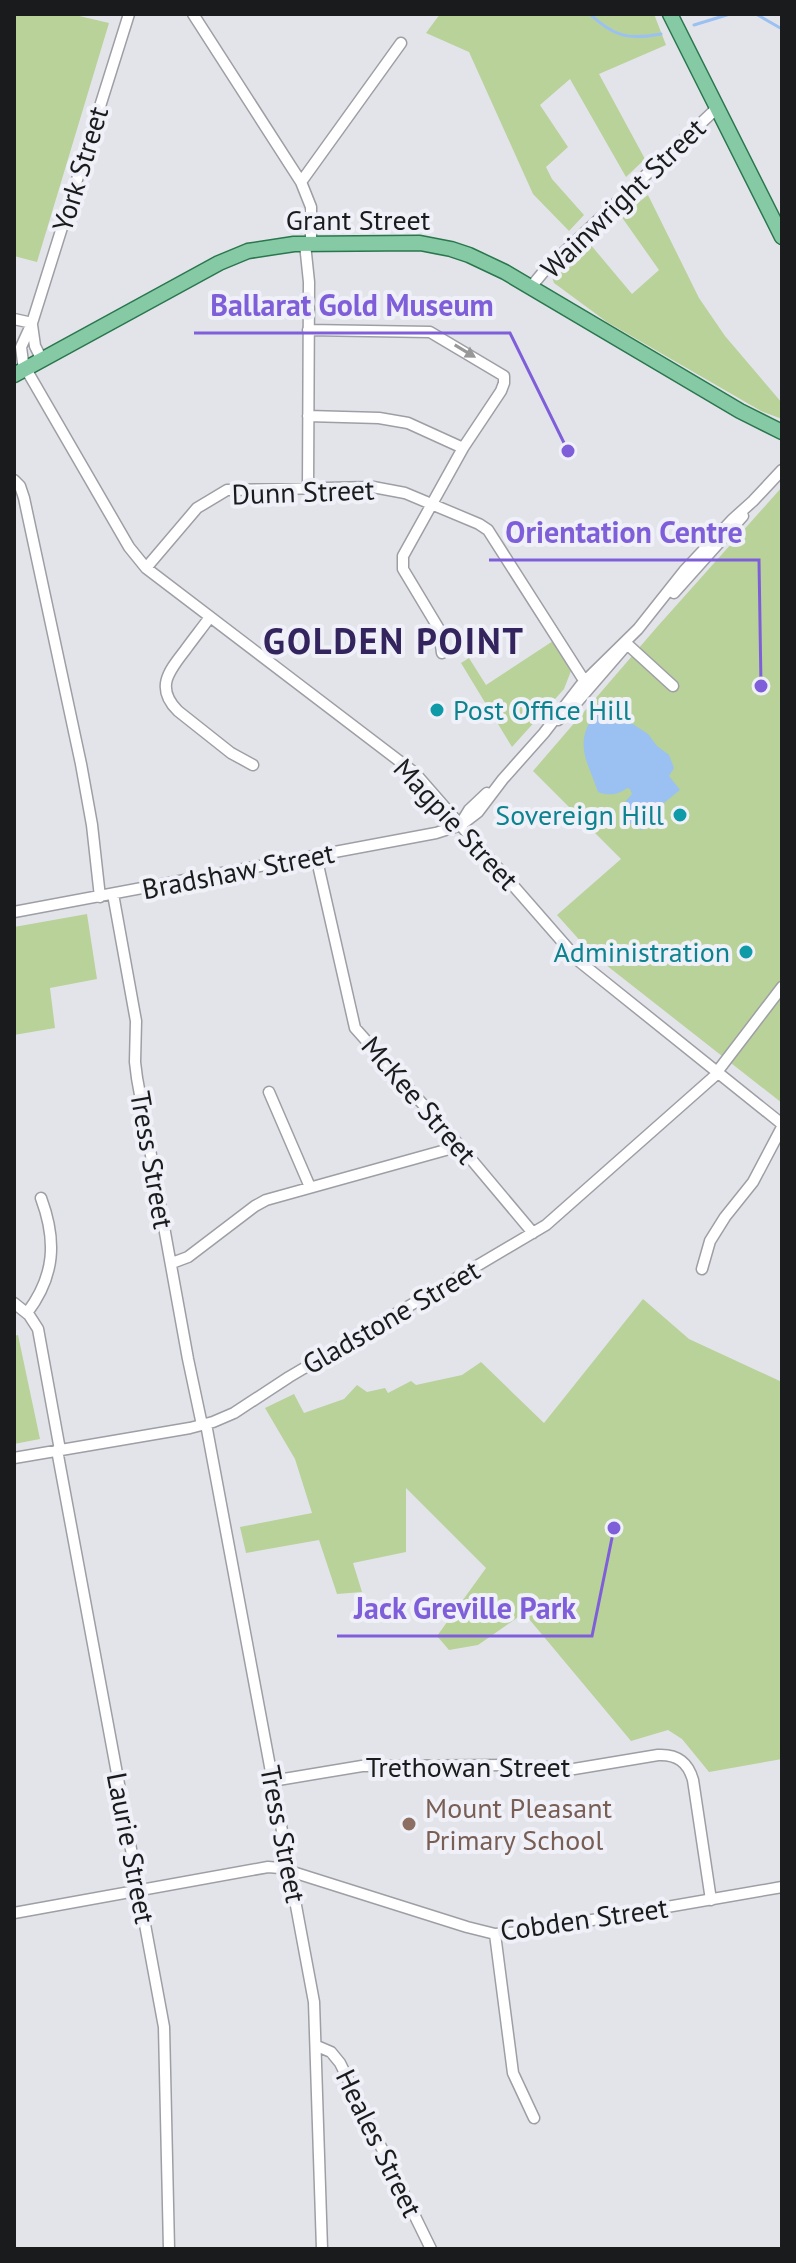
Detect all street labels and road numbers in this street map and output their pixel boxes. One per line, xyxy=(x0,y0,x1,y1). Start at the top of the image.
street label: York Street xyxy=(43,101,116,236)
street label: Wainwright Street xyxy=(532,109,713,286)
street label: Grant Street xyxy=(286,201,431,238)
street label: Dunn Street xyxy=(231,470,376,512)
street label: Magpie Street xyxy=(386,750,527,898)
street label: Bradshaw Street xyxy=(139,834,337,907)
street label: McKee Street xyxy=(354,1028,485,1172)
street label: Tress Street xyxy=(122,1088,183,1232)
street label: Gladstone Street xyxy=(295,1251,487,1382)
street label: Trethowan Street xyxy=(366,1748,571,1785)
street label: Tress Street xyxy=(252,1762,315,1906)
street label: Laurie Street xyxy=(99,1769,164,1927)
street label: Cobden Street xyxy=(498,1888,671,1949)
street label: Heales Street xyxy=(328,2063,431,2223)

